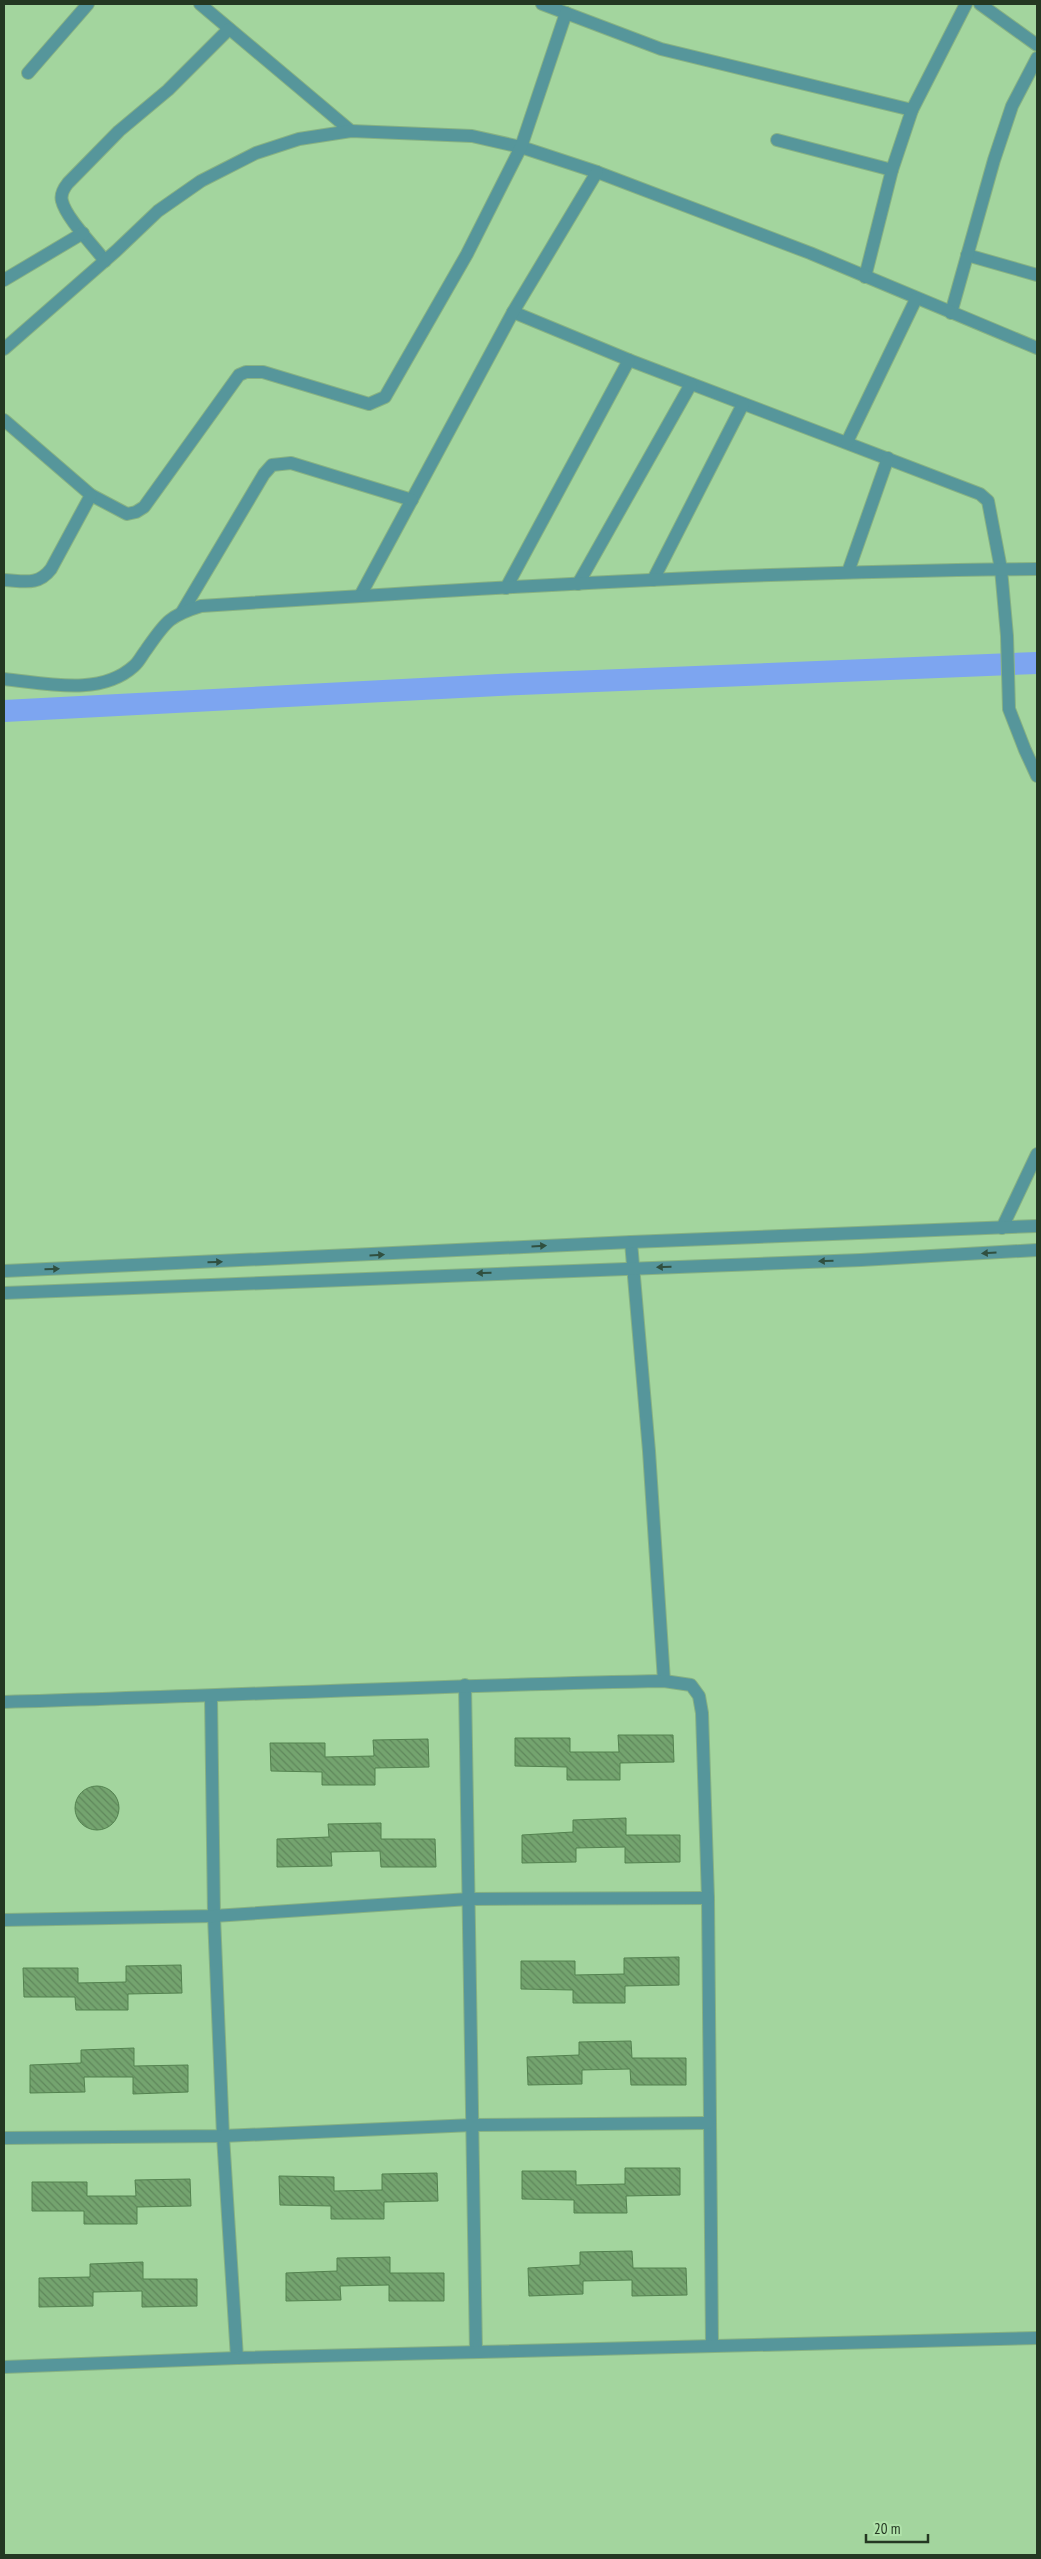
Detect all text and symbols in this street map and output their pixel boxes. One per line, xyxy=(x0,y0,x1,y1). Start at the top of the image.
one-way arrow xyxy=(532,1242,548,1250)
one-way arrow xyxy=(980,1249,996,1257)
one-way arrow xyxy=(369,1250,385,1258)
one-way arrow xyxy=(207,1257,223,1265)
one-way arrow xyxy=(818,1258,834,1266)
one-way arrow xyxy=(45,1264,61,1272)
one-way arrow xyxy=(656,1264,672,1272)
one-way arrow xyxy=(476,1270,492,1278)
scale bar xyxy=(866,2512,928,2544)
text: 20 m xyxy=(874,2519,900,2538)

